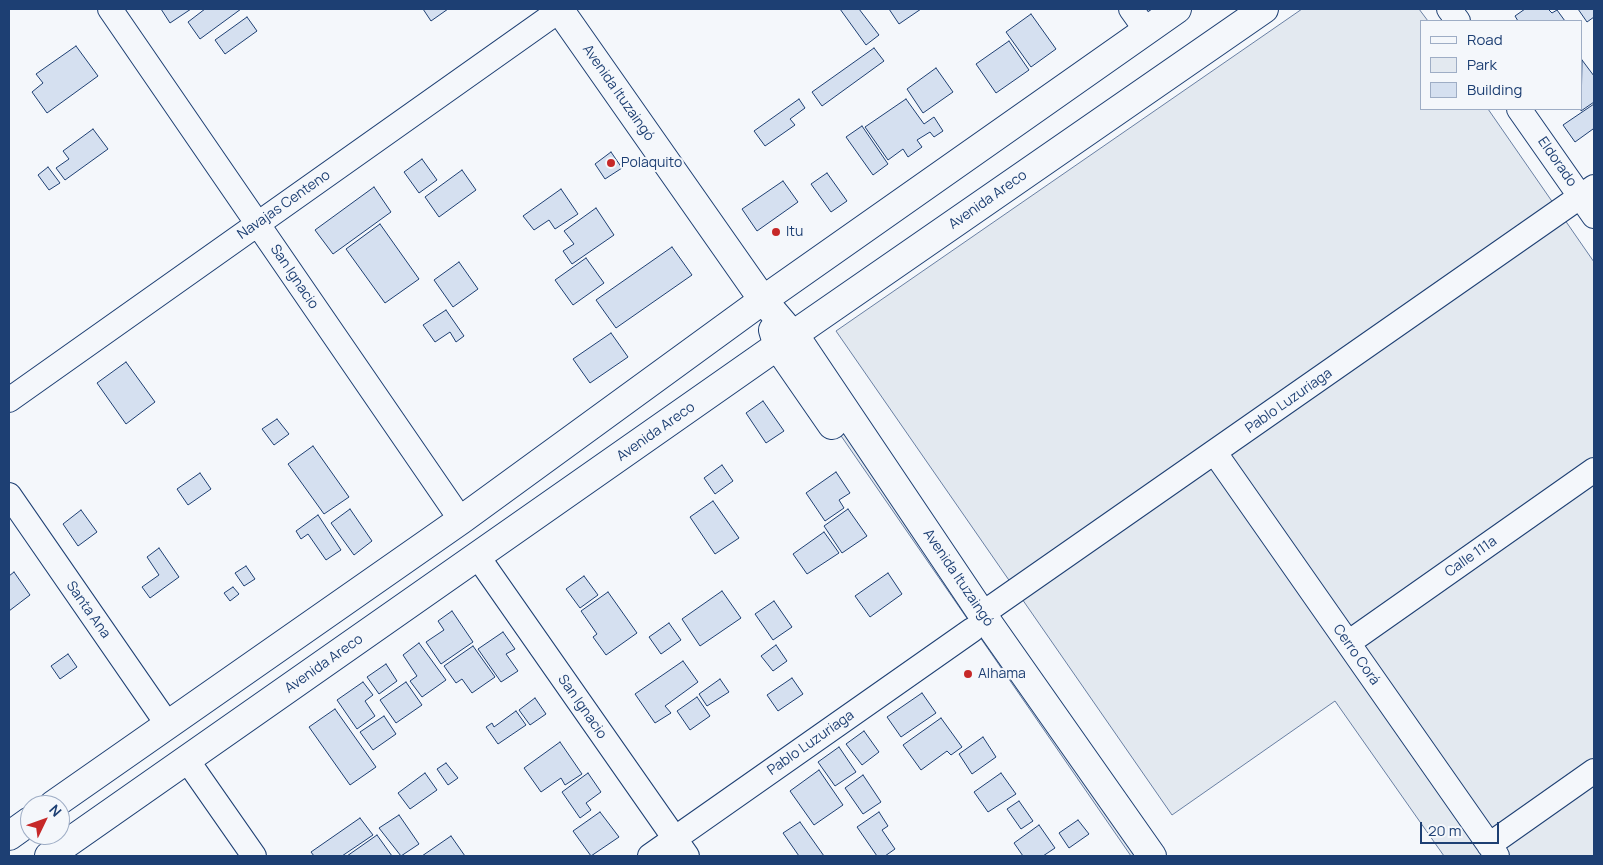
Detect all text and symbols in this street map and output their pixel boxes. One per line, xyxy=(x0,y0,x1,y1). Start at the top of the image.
legend xyxy=(1420,20,1583,110)
text: Road xyxy=(1467,29,1503,50)
street label: Avenida Ituzaingó xyxy=(579,42,657,144)
text: Park xyxy=(1467,54,1497,75)
text: Building xyxy=(1467,79,1522,100)
street label: Eldorado xyxy=(1534,134,1580,190)
place label: Polaquito xyxy=(621,155,682,171)
marker: Polaquito xyxy=(605,157,617,169)
street label: Navajas Centeno xyxy=(234,167,334,243)
street label: Avenida Areco xyxy=(946,167,1030,233)
place label: Itu xyxy=(786,224,803,240)
marker: Itu xyxy=(770,226,782,238)
street label: San Ignacio xyxy=(266,242,322,312)
street label: Pablo Luzuriaga xyxy=(1242,365,1336,437)
street label: Avenida Areco xyxy=(614,399,698,465)
street label: Avenida Ituzaingó xyxy=(919,526,997,630)
street label: Calle 111a xyxy=(1442,533,1500,581)
street label: Santa Ana xyxy=(62,578,114,642)
street label: Cerro Corá xyxy=(1329,621,1383,689)
street label: Avenida Areco xyxy=(282,631,366,697)
place label: Alhama xyxy=(978,666,1026,682)
marker: Alhama xyxy=(962,668,974,680)
street label: San Ignacio xyxy=(554,672,610,742)
street label: Pablo Luzuriaga xyxy=(764,707,858,779)
north arrow xyxy=(20,795,70,845)
text: N xyxy=(45,800,66,820)
scale bar xyxy=(1423,812,1502,844)
text: 20 m xyxy=(1428,820,1461,841)

